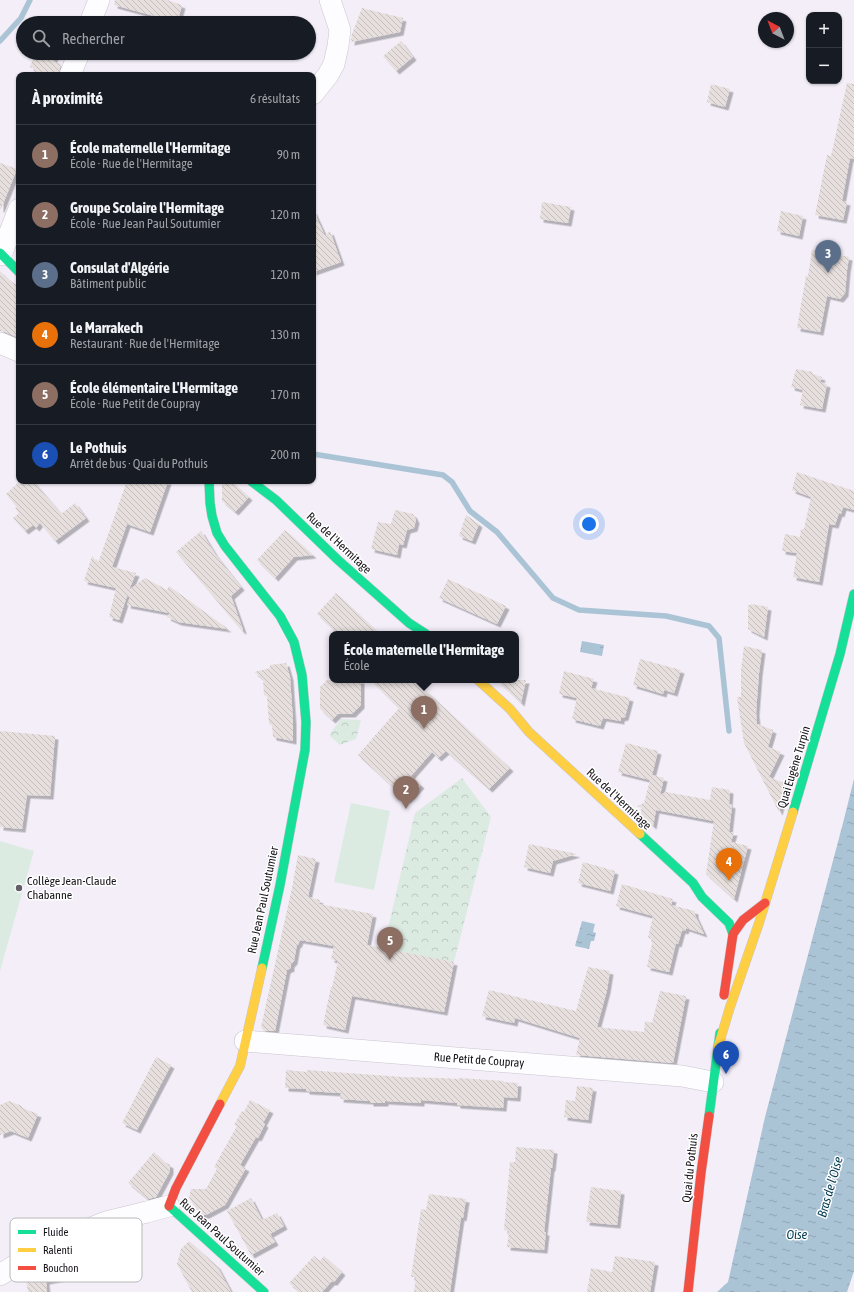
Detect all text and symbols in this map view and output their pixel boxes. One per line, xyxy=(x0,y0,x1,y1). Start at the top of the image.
north arrow xyxy=(758,12,794,48)
map controls xyxy=(806,12,842,84)
button: + xyxy=(806,12,842,48)
search box xyxy=(16,16,316,60)
icon: search xyxy=(30,27,52,49)
text: Rechercher xyxy=(62,30,124,47)
button: − xyxy=(806,48,842,84)
text: À proximité xyxy=(32,88,103,108)
text: 6 résultats xyxy=(250,91,300,106)
text: École maternelle l'Hermitage xyxy=(70,139,231,156)
text: 1 xyxy=(42,147,48,162)
text: 90 m xyxy=(277,147,300,162)
text: École · Rue de l'Hermitage xyxy=(70,156,193,171)
text: Groupe Scolaire l'Hermitage xyxy=(70,199,224,216)
text: 2 xyxy=(42,207,48,222)
text: 120 m xyxy=(271,207,300,222)
text: École · Rue Jean Paul Soutumier xyxy=(70,216,220,231)
pin: 3 xyxy=(815,240,841,273)
text: Consulat d'Algérie xyxy=(70,259,169,276)
text: 3 xyxy=(42,267,48,282)
text: 120 m xyxy=(271,267,300,282)
text: Bâtiment public xyxy=(70,276,146,291)
text: Le Marrakech xyxy=(70,319,143,336)
text: 4 xyxy=(42,327,48,342)
text: 130 m xyxy=(271,327,300,342)
text: Restaurant · Rue de l'Hermitage xyxy=(70,336,220,351)
text: École élémentaire L'Hermitage xyxy=(70,379,238,396)
text: 5 xyxy=(42,387,48,402)
text: 170 m xyxy=(271,387,300,402)
text: École · Rue Petit de Coupray xyxy=(70,396,200,411)
text: Le Pothuis xyxy=(70,439,127,456)
text: 6 xyxy=(42,447,48,462)
text: 200 m xyxy=(271,447,300,462)
text: Arrêt de bus · Quai du Pothuis xyxy=(70,456,208,471)
street label: Rue de l'Hermitage xyxy=(304,509,374,577)
your location xyxy=(579,514,599,534)
popup xyxy=(329,631,519,683)
text: École maternelle l'Hermitage xyxy=(344,641,504,658)
text: École xyxy=(344,658,369,673)
pin: 1 xyxy=(411,696,437,729)
street label: Quai Eugène Turpin xyxy=(775,724,813,810)
street label: Rue de l'Hermitage xyxy=(584,765,654,833)
pin: 2 xyxy=(393,776,419,809)
street label: Rue Jean Paul Soutumier xyxy=(245,845,281,955)
pin: 4 xyxy=(716,848,742,881)
place label: Collège Jean-Claude Chabanne xyxy=(27,874,117,902)
marker: Collège Jean-Claude Chabanne xyxy=(14,883,24,893)
pin: 5 xyxy=(377,927,403,960)
pin: 6 xyxy=(713,1041,739,1074)
street label: Rue Petit de Coupray xyxy=(433,1050,525,1070)
street label: Quai du Pothuis xyxy=(679,1133,701,1203)
water label: Bras de l'Oise xyxy=(814,1155,846,1219)
street label: Rue Jean Paul Soutumier xyxy=(177,1195,268,1279)
legend xyxy=(10,1218,142,1282)
text: Fluide xyxy=(43,1226,68,1238)
water label: Oise xyxy=(786,1227,808,1242)
text: Ralenti xyxy=(43,1244,72,1256)
text: Bouchon xyxy=(43,1262,79,1274)

